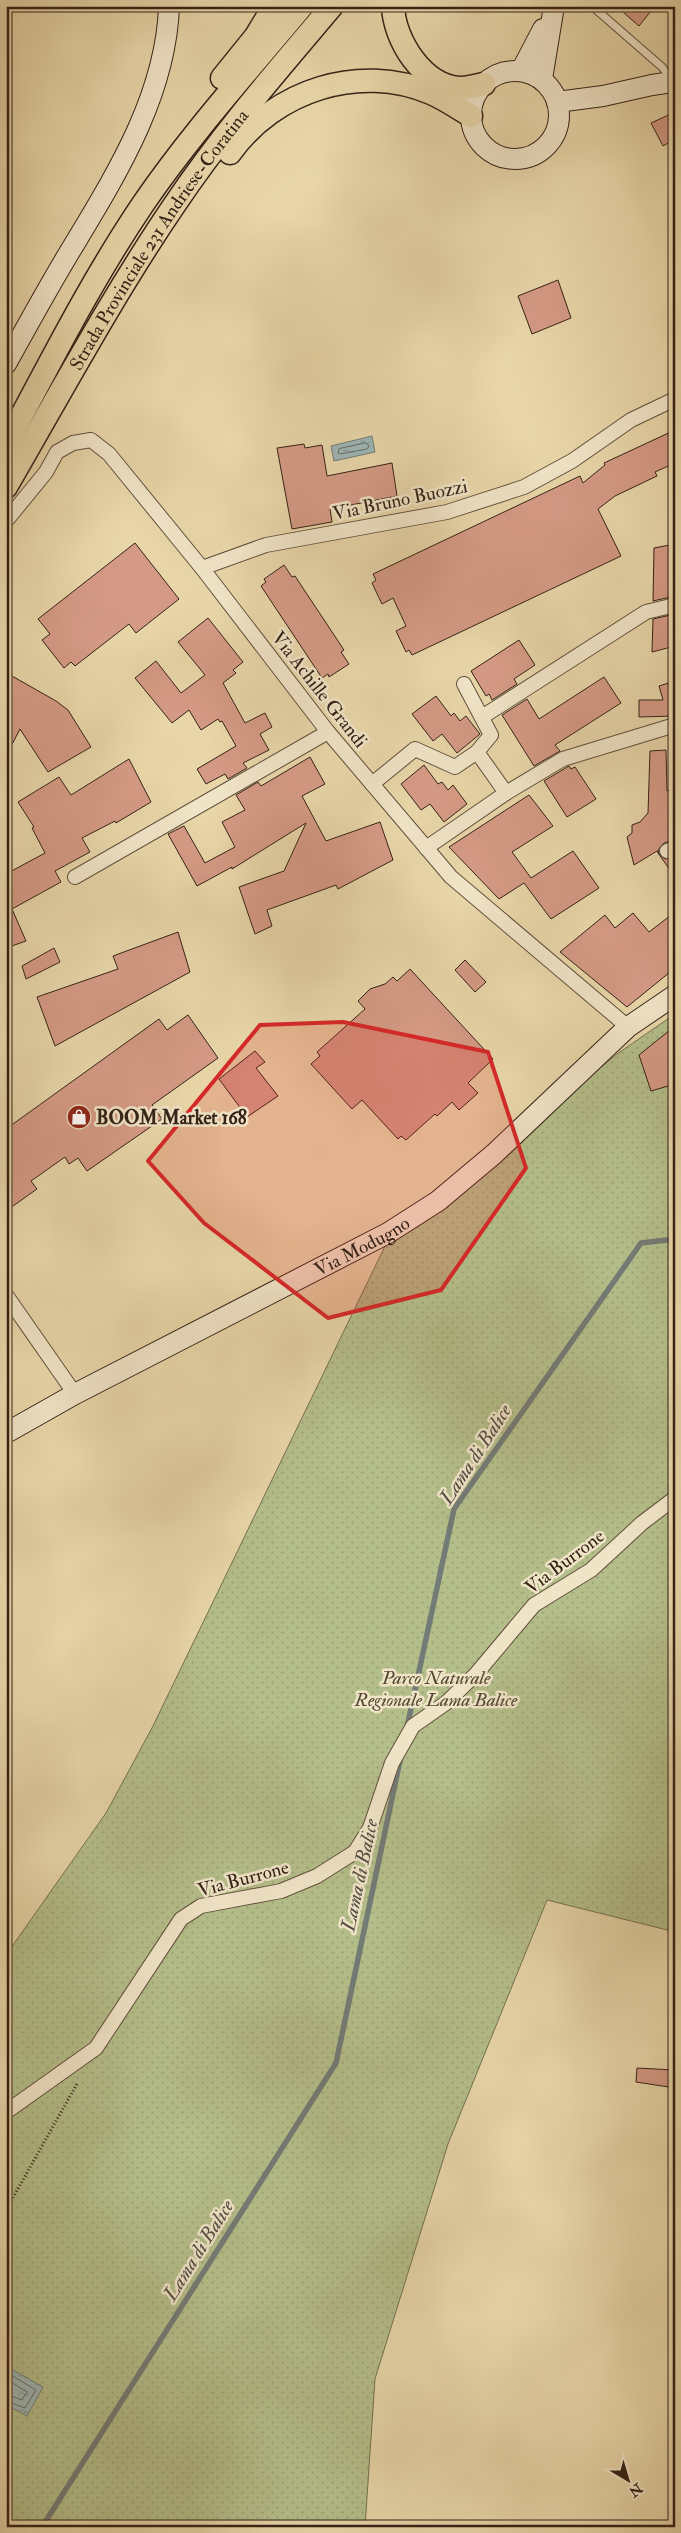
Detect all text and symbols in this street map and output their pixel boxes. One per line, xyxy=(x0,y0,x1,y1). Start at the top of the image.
street label: Strada Provinciale 231 Andriese-Coratina xyxy=(64,104,254,375)
street label: Via Bruno Buozzi xyxy=(331,474,470,526)
street label: Via Achille Grandi xyxy=(266,626,372,753)
shop icon: BOOM Market 168 xyxy=(66,1104,92,1130)
place label: BOOM Market 168 xyxy=(96,1106,247,1130)
street label: Via Modugno xyxy=(310,1211,415,1282)
water label: Lama di Balice xyxy=(433,1399,517,1510)
street label: Via Burrone xyxy=(520,1524,609,1600)
park label: Parco Naturale Regionale Lama Balice xyxy=(354,1666,518,1712)
water label: Lama di Balice xyxy=(335,1816,384,1935)
street label: Via Burrone xyxy=(195,1855,292,1903)
water label: Lama di Balice xyxy=(157,2195,239,2306)
north arrow xyxy=(604,2456,654,2506)
text: N xyxy=(625,2479,647,2501)

